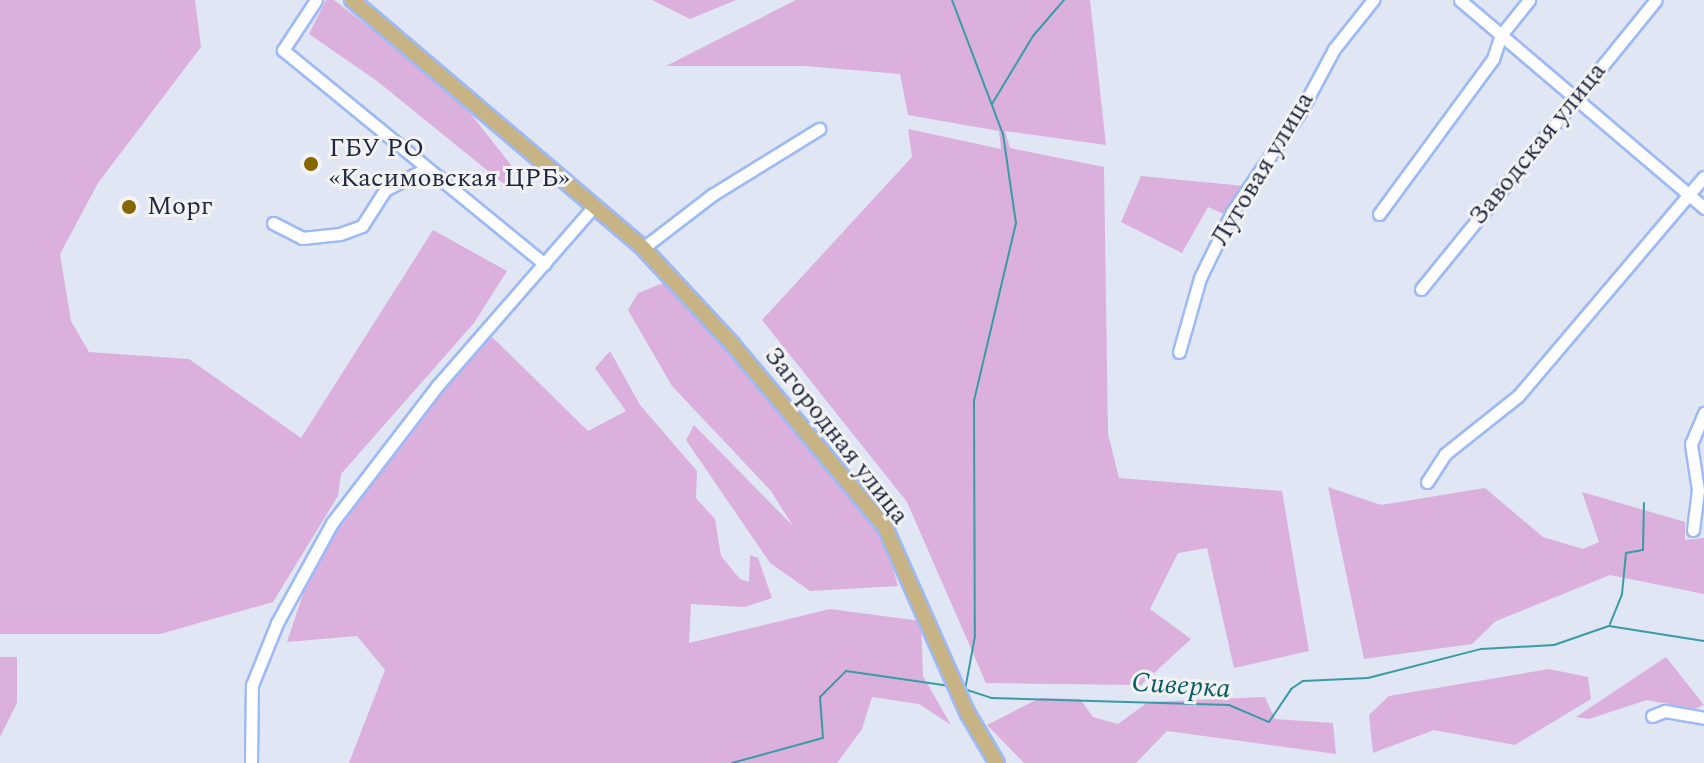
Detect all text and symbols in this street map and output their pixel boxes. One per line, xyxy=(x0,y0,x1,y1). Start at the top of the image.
street label: Заводская улица xyxy=(1463,56,1613,232)
street label: Луговая улица xyxy=(1205,86,1321,252)
place label: ГБУ РО «Касимовская ЦРБ» xyxy=(329,133,570,194)
marker: ГБУ РО «Касимовская ЦРБ» xyxy=(300,153,322,175)
place label: Морг xyxy=(147,191,213,223)
marker: Морг xyxy=(118,196,140,218)
street label: Загородная улица xyxy=(757,341,915,531)
water label: Сиверка xyxy=(1130,666,1232,706)

